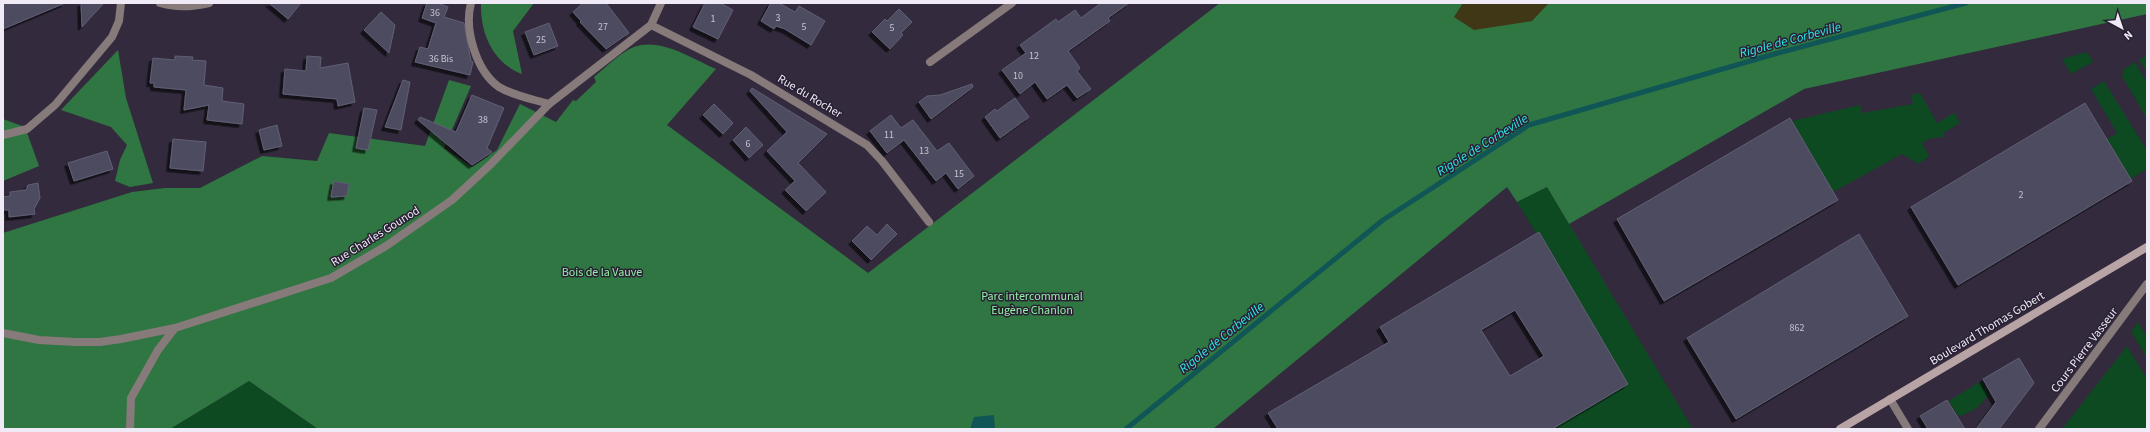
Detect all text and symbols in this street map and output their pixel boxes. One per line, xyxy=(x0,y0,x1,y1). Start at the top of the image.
house number: 36 xyxy=(430,6,440,20)
north arrow xyxy=(2102,8,2142,48)
house number: 3 xyxy=(776,11,781,25)
house number: 1 xyxy=(711,12,716,26)
water label: Rigole de Corbeville xyxy=(1737,18,1843,62)
house number: 27 xyxy=(598,20,608,34)
house number: 5 xyxy=(802,20,807,34)
house number: 5 xyxy=(890,21,895,35)
text: N xyxy=(2120,27,2136,43)
house number: 25 xyxy=(536,33,546,47)
house number: 12 xyxy=(1029,49,1039,63)
house number: 36 Bis xyxy=(429,52,453,66)
house number: 10 xyxy=(1013,69,1023,83)
street label: Rue du Rocher xyxy=(774,70,846,123)
water label: Rigole de Corbeville xyxy=(1433,109,1532,180)
house number: 38 xyxy=(478,113,488,127)
house number: 11 xyxy=(884,128,894,142)
house number: 6 xyxy=(746,137,751,151)
house number: 13 xyxy=(919,144,929,158)
house number: 15 xyxy=(954,167,964,181)
house number: 2 xyxy=(2019,188,2024,202)
street label: Rue Charles Gounod xyxy=(328,202,423,271)
park label: Bois de la Vauve xyxy=(562,264,642,281)
street label: Boulevard Thomas Gobert xyxy=(1927,287,2048,370)
park label: Parc intercommunal Eugène Chanlon xyxy=(981,288,1083,319)
water label: Rigole de Corbeville xyxy=(1175,298,1268,378)
street label: Cours Pierre Vasseur xyxy=(2047,304,2122,396)
house number: 862 xyxy=(1790,321,1804,335)

